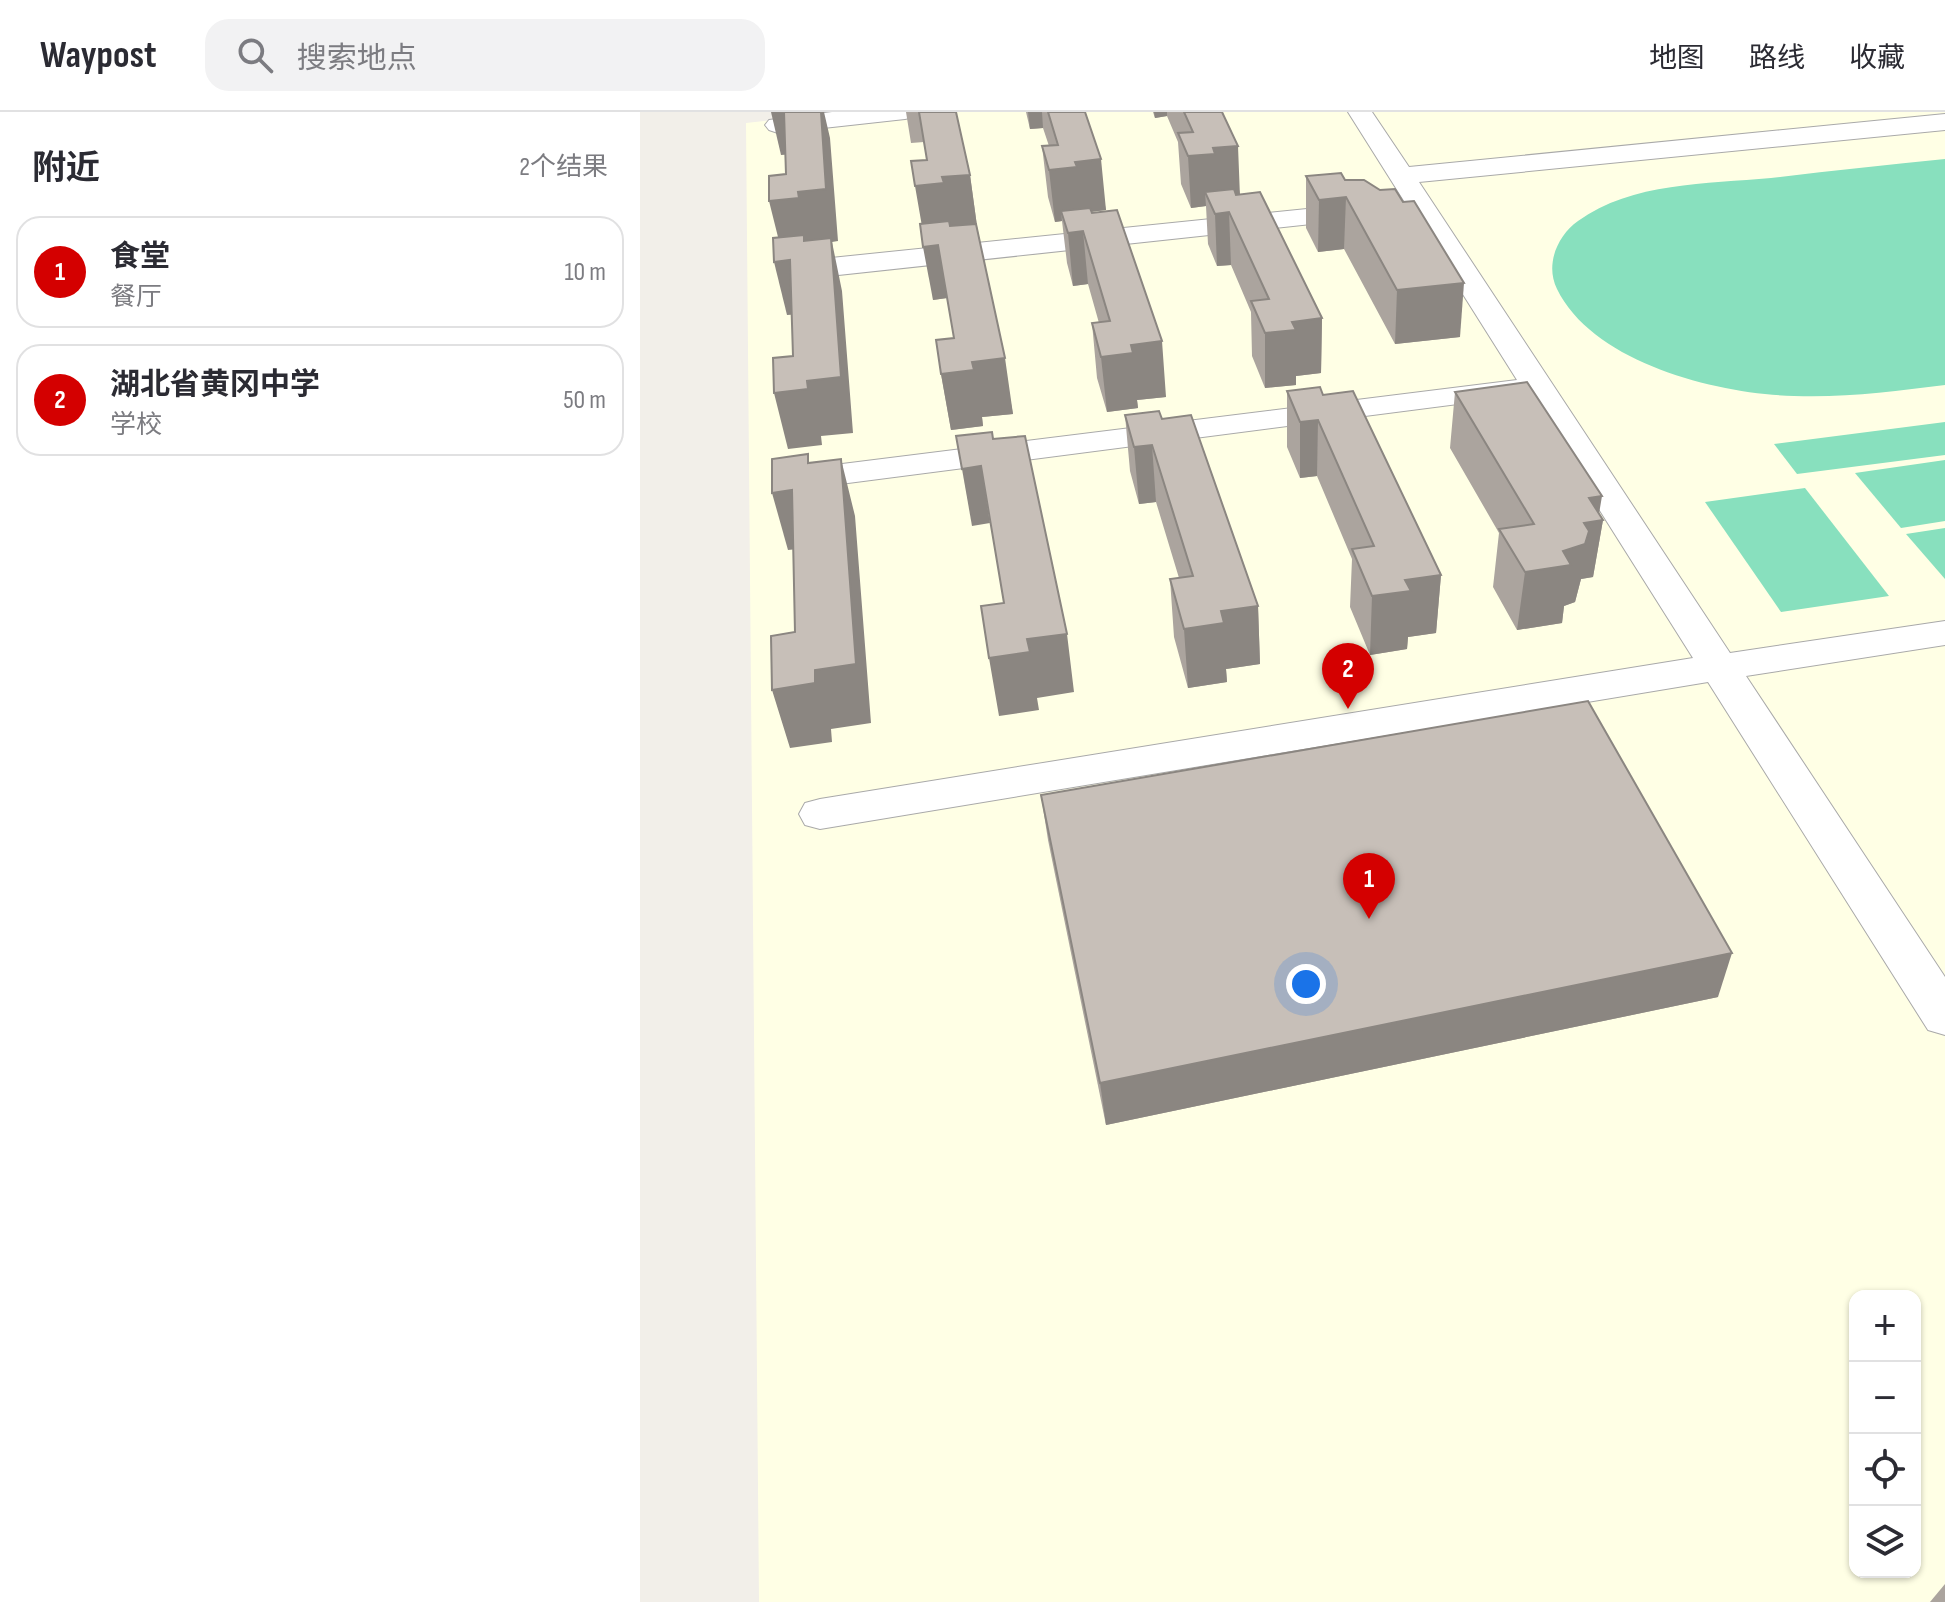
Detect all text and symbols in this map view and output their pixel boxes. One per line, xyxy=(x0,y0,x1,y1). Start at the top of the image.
search box xyxy=(205,19,765,91)
text: Waypost xyxy=(40,33,157,78)
icon: search xyxy=(233,33,277,77)
text: 搜索地点 xyxy=(297,41,417,77)
text: 地图 xyxy=(1649,42,1705,75)
text: 路线 xyxy=(1749,42,1805,75)
text: 收藏 xyxy=(1849,42,1905,75)
text: 附近 xyxy=(32,148,100,189)
text: 2个结果 xyxy=(519,152,608,183)
text: 食堂 xyxy=(110,239,170,275)
text: 1 xyxy=(55,257,65,288)
text: 10 m xyxy=(564,257,606,288)
text: 餐厅 xyxy=(110,282,162,313)
text: 湖北省黄冈中学 xyxy=(110,367,320,403)
text: 2 xyxy=(54,385,66,416)
text: 50 m xyxy=(563,385,606,416)
text: 学校 xyxy=(110,410,162,441)
pin: 2 xyxy=(1322,643,1374,709)
pin: 1 xyxy=(1343,853,1395,919)
your location xyxy=(1286,964,1326,1004)
map controls xyxy=(1849,1290,1921,1578)
button: + xyxy=(1849,1290,1921,1362)
button: − xyxy=(1849,1362,1921,1434)
button: locate xyxy=(1849,1434,1921,1506)
button: layers xyxy=(1849,1506,1921,1578)

